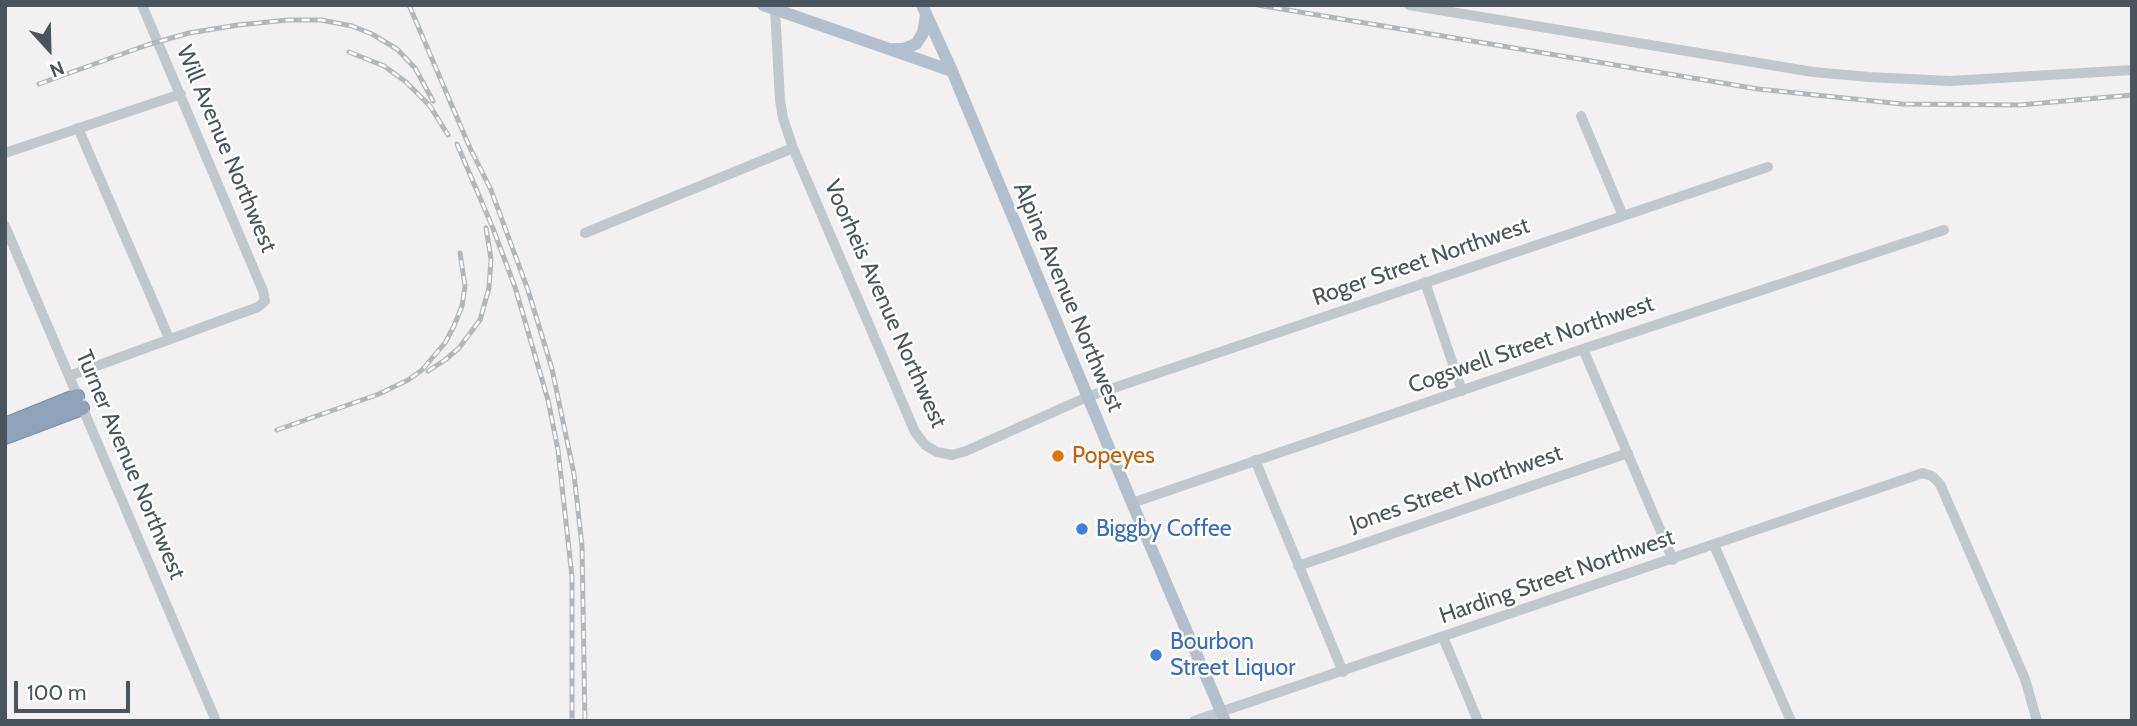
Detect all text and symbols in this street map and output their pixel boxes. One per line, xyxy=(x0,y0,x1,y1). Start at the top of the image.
north arrow xyxy=(14,14,84,84)
street label: Will Avenue Northwest xyxy=(170,41,282,257)
text: N xyxy=(47,56,68,82)
street label: Voorheis Avenue Northwest xyxy=(818,176,952,432)
street label: Alpine Avenue Northwest xyxy=(1007,178,1129,416)
street label: Roger Street Northwest xyxy=(1309,212,1533,312)
street label: Cogswell Street Northwest xyxy=(1405,290,1657,400)
street label: Turner Avenue Northwest xyxy=(69,346,191,584)
street label: Jones Street Northwest xyxy=(1346,440,1566,538)
place label: Popeyes xyxy=(1072,442,1155,470)
marker: Popeyes xyxy=(1050,448,1066,464)
place label: Biggby Coffee xyxy=(1096,515,1232,543)
marker: Biggby Coffee xyxy=(1074,521,1090,537)
street label: Harding Street Northwest xyxy=(1436,524,1678,630)
place label: Bourbon Street Liquor xyxy=(1170,628,1295,682)
marker: Bourbon Street Liquor xyxy=(1148,647,1164,663)
scale bar xyxy=(18,666,133,710)
text: 100 m xyxy=(27,680,86,705)

